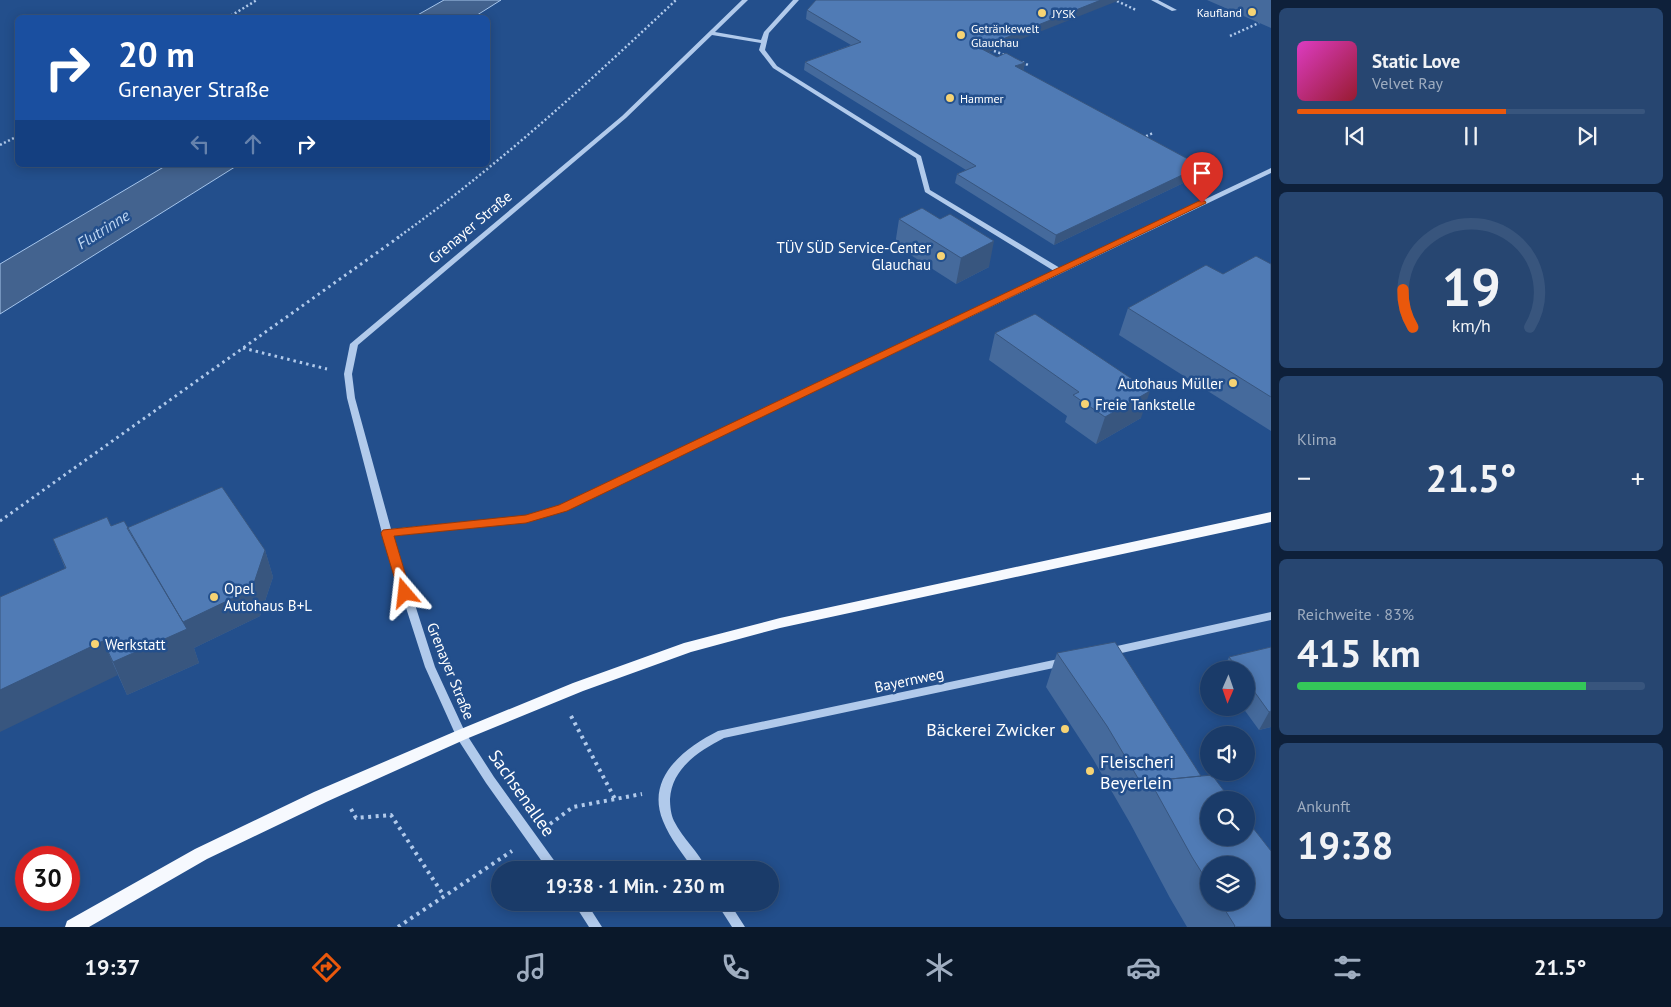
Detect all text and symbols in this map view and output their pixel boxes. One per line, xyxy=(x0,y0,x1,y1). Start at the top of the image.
place label: Kaufland xyxy=(1197,5,1242,20)
place label: JYSK xyxy=(1051,6,1076,21)
marker: Kaufland xyxy=(1246,6,1258,18)
marker: JYSK xyxy=(1036,7,1048,19)
place label: Getränkewelt Glauchau xyxy=(971,21,1039,50)
marker: Getränkewelt Glauchau xyxy=(955,29,967,41)
text: 20 m xyxy=(118,31,195,77)
icon: right xyxy=(35,35,100,100)
text: Static Love xyxy=(1372,49,1460,73)
text: Velvet Ray xyxy=(1372,73,1443,93)
text: Grenayer Straße xyxy=(118,75,269,103)
place label: Hammer xyxy=(960,91,1004,106)
marker: Hammer xyxy=(944,92,956,104)
icon: previous xyxy=(1341,122,1369,150)
icon: pause xyxy=(1457,122,1485,150)
icon: next xyxy=(1573,122,1601,150)
icon: left xyxy=(186,130,214,158)
icon: ahead xyxy=(239,130,267,158)
icon: right xyxy=(292,130,320,158)
pin xyxy=(1181,152,1223,203)
icon: arrive xyxy=(1188,159,1216,187)
street label: Grenayer Straße xyxy=(424,187,516,267)
water label: Flutrinne xyxy=(73,205,134,253)
place label: TÜV SÜD Service-Center Glauchau xyxy=(776,238,931,274)
marker: TÜV SÜD Service-Center Glauchau xyxy=(935,250,947,262)
text: 19 xyxy=(1442,253,1500,320)
text: km/h xyxy=(1451,314,1491,337)
place label: Autohaus Müller xyxy=(1118,374,1223,393)
marker: Autohaus Müller xyxy=(1227,377,1239,389)
place label: Freie Tankstelle xyxy=(1095,395,1195,414)
marker: Freie Tankstelle xyxy=(1079,398,1091,410)
text: Klima xyxy=(1297,429,1337,449)
text: 21.5° xyxy=(1426,453,1516,502)
text: − xyxy=(1297,459,1311,496)
text: + xyxy=(1631,459,1645,496)
position arrow xyxy=(378,566,430,618)
place label: Opel Autohaus B+L xyxy=(224,579,312,615)
marker: Opel Autohaus B+L xyxy=(208,591,220,603)
text: Reichweite · 83% xyxy=(1297,604,1414,624)
street label: Grenayer Straße xyxy=(423,620,479,722)
text: 415 km xyxy=(1297,628,1421,677)
place label: Werkstatt xyxy=(105,635,166,654)
marker: Werkstatt xyxy=(89,638,101,650)
north arrow xyxy=(1200,661,1255,716)
map controls xyxy=(1200,661,1255,911)
street label: Bayernweg xyxy=(873,663,945,697)
place label: Bäckerei Zwicker xyxy=(926,718,1055,741)
marker: Bäckerei Zwicker xyxy=(1059,723,1071,735)
button: sound xyxy=(1200,726,1255,781)
street label: Sachsenallee xyxy=(484,745,560,841)
place label: Fleischeri Beyerlein xyxy=(1100,750,1174,794)
marker: Fleischeri Beyerlein xyxy=(1084,765,1096,777)
button: search xyxy=(1200,791,1255,846)
text: Ankunft xyxy=(1297,796,1350,816)
text: 19:38 xyxy=(1297,820,1393,869)
speed limit sign: 30 xyxy=(15,846,80,911)
button: layers xyxy=(1200,856,1255,911)
text: 19:38 · 1 Min. · 230 m xyxy=(545,874,725,898)
icon: directions xyxy=(309,950,344,985)
icon: music xyxy=(514,950,549,985)
icon: phone xyxy=(718,950,753,985)
icon: climate xyxy=(922,950,957,985)
icon: car xyxy=(1126,950,1161,985)
icon: filters xyxy=(1330,950,1365,985)
text: 19:37 xyxy=(85,953,140,981)
text: 21.5° xyxy=(1534,953,1586,981)

